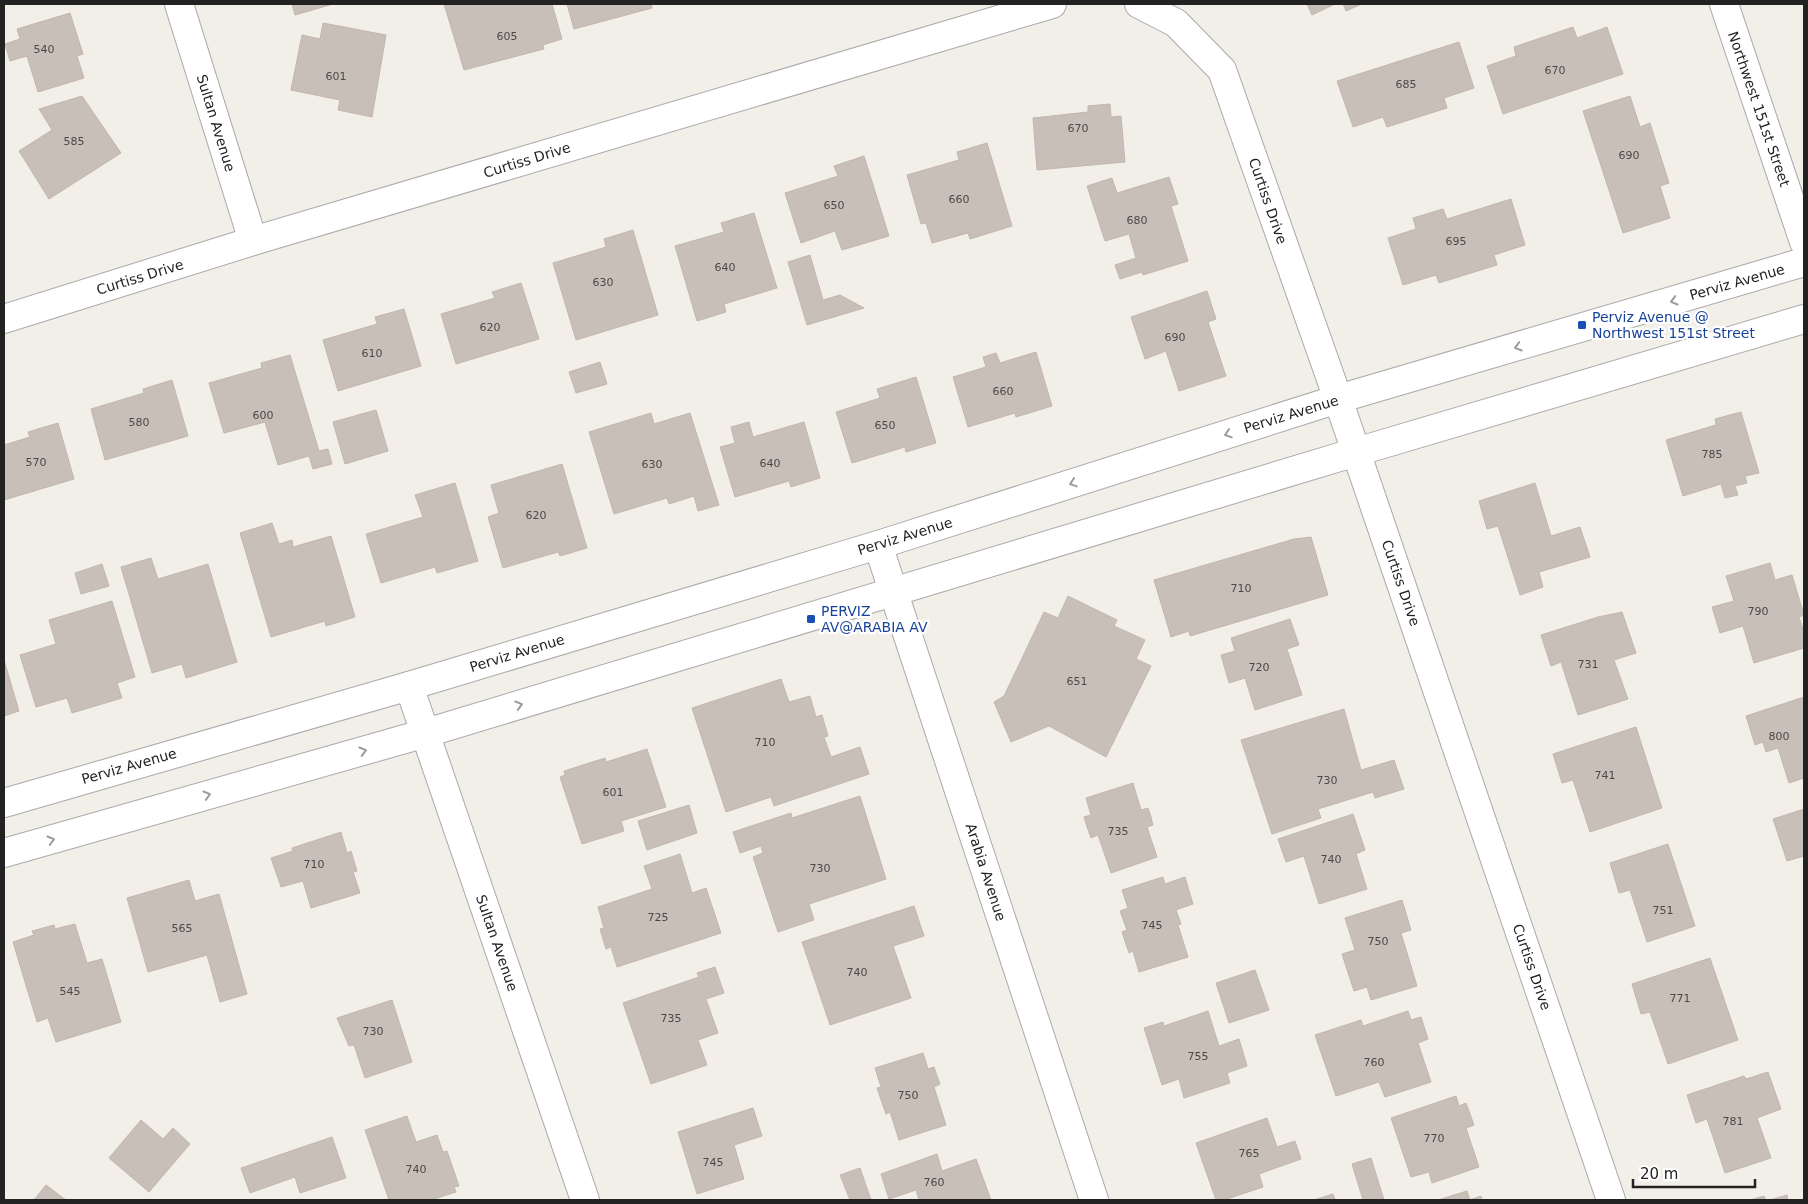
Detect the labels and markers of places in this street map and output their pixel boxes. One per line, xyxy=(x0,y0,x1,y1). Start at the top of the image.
place label: Perviz Avenue @ Northwest 151st Street xyxy=(1592,309,1755,341)
marker: Perviz Avenue @ Northwest 151st Street xyxy=(1576,319,1588,331)
place label: PERVIZ AV@ARABIA AV xyxy=(821,603,928,635)
marker: PERVIZ AV@ARABIA AV xyxy=(805,613,817,625)

